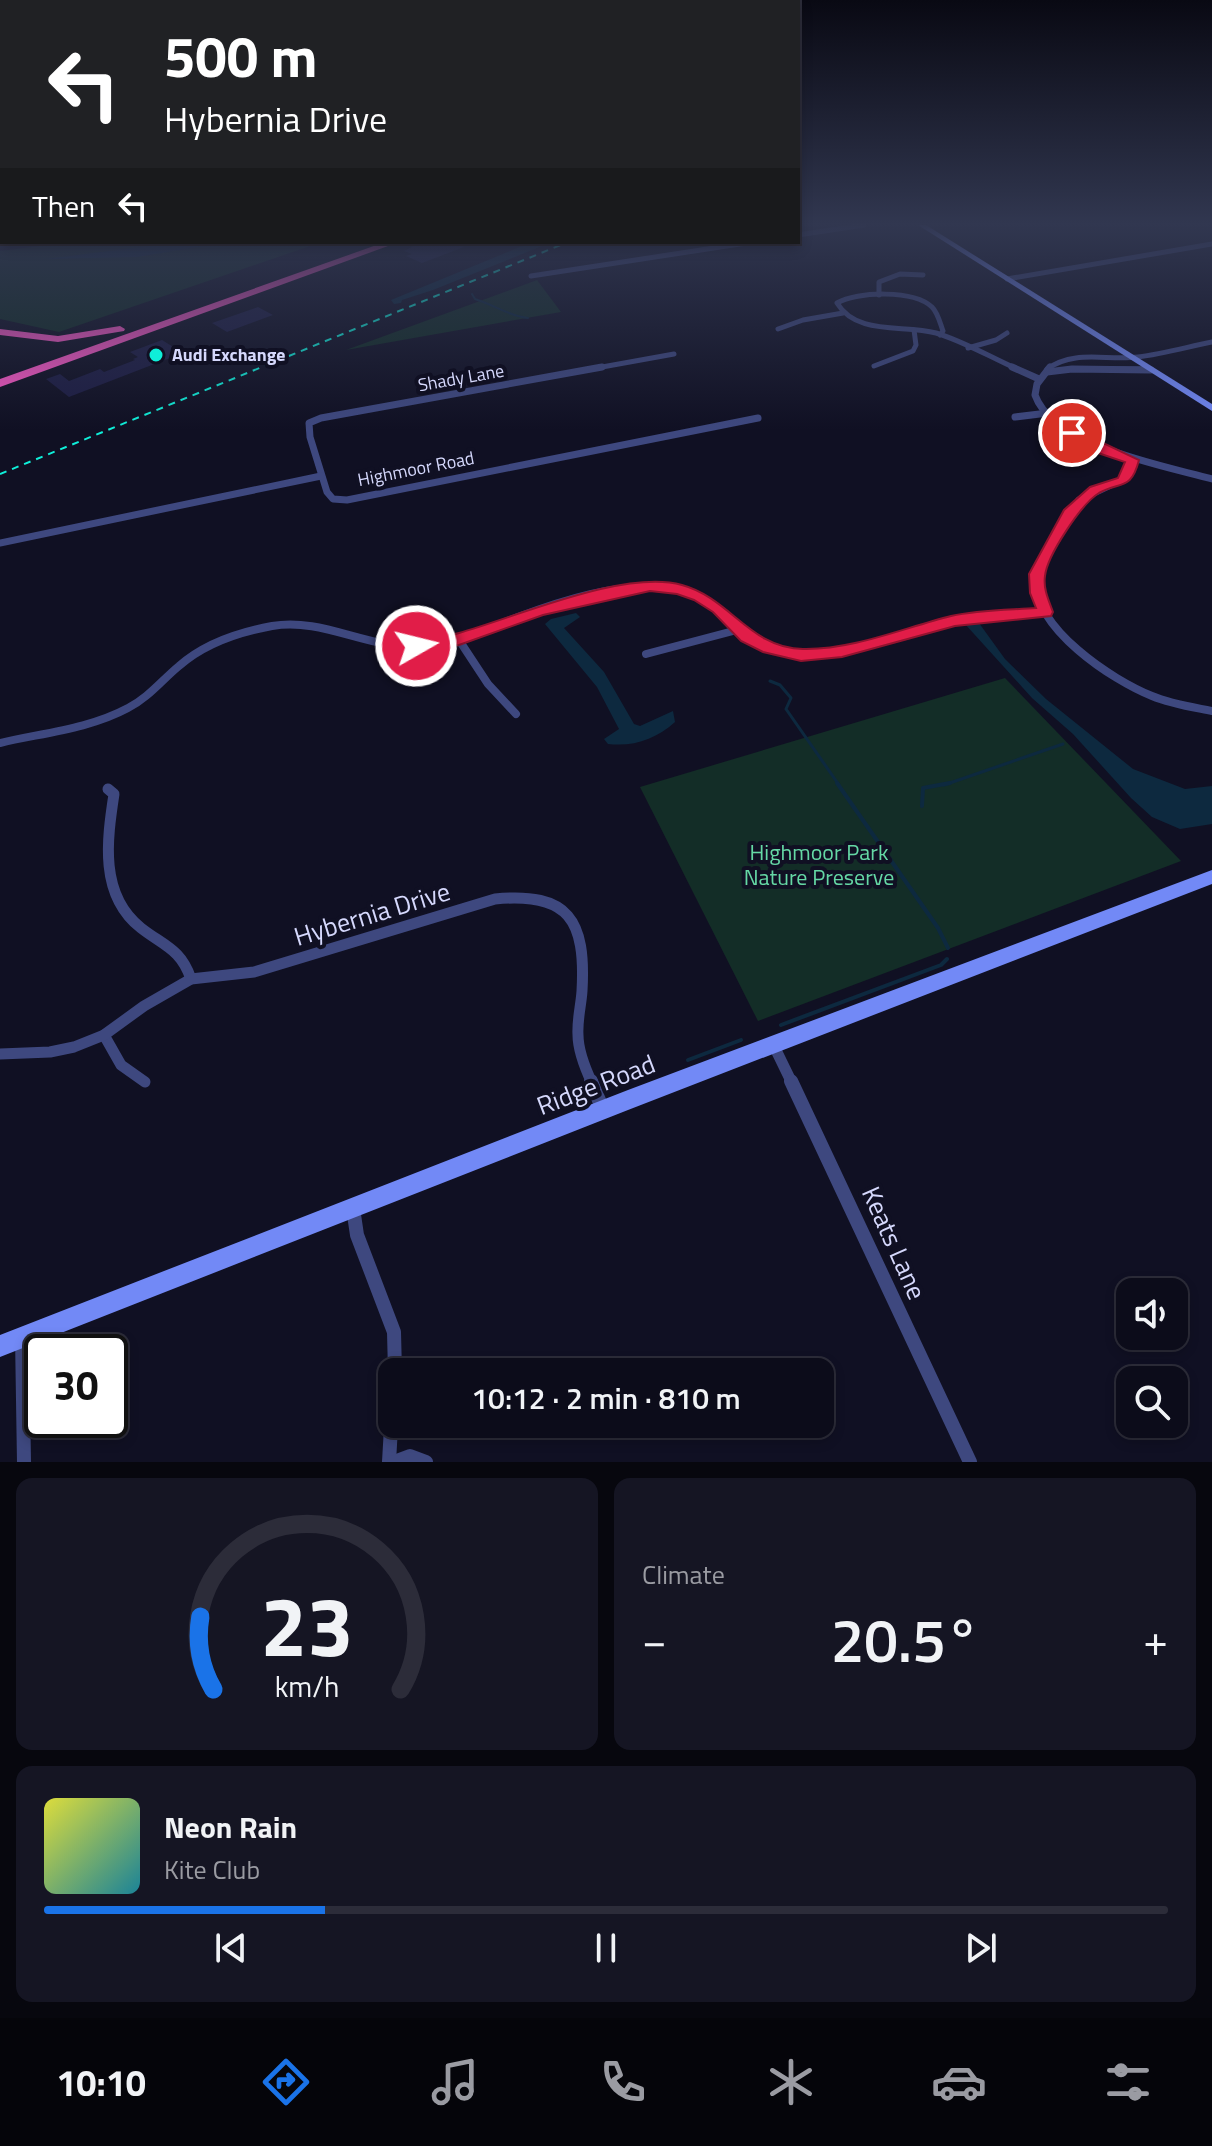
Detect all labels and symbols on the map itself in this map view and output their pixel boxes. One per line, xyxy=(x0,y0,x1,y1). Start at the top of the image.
place label: Audi Exchange xyxy=(172,341,286,368)
marker: Audi Exchange xyxy=(147,346,165,364)
street label: Shady Lane xyxy=(416,357,506,398)
pin xyxy=(1038,399,1106,467)
street label: Highmoor Road xyxy=(355,444,477,493)
position arrow xyxy=(374,604,458,688)
park label: Highmoor Park Nature Preserve xyxy=(744,835,894,894)
street label: Hybernia Drive xyxy=(289,871,455,956)
street label: Ridge Road xyxy=(531,1044,661,1125)
street label: Keats Lane xyxy=(852,1180,937,1306)
speed limit sign: 30 xyxy=(24,1334,128,1438)

